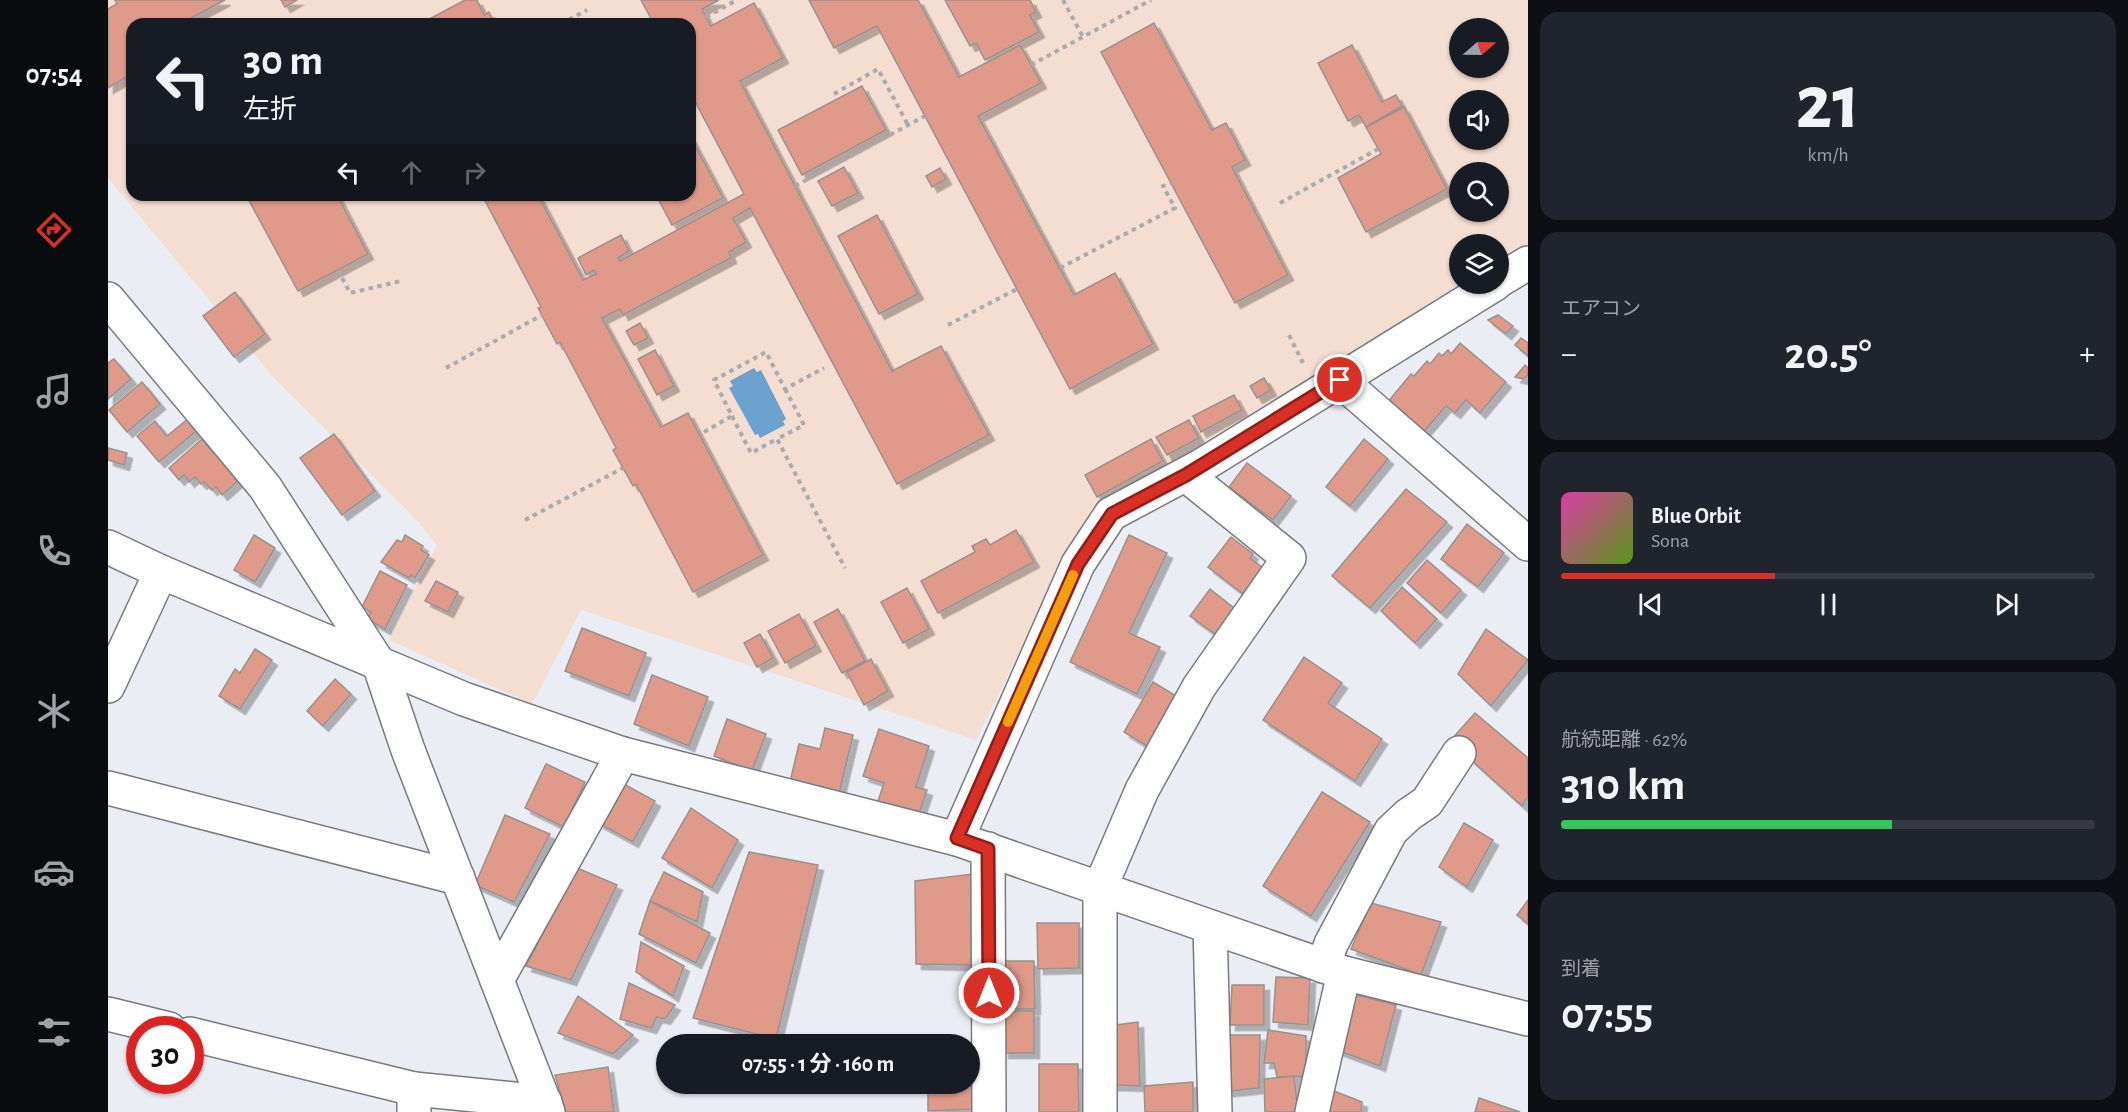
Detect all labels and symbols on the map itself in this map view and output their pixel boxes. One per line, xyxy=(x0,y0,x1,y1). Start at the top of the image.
north arrow xyxy=(1449,18,1509,78)
pin xyxy=(1314,354,1365,405)
position arrow xyxy=(957,961,1021,1025)
speed limit sign: 30 xyxy=(126,1016,204,1094)

